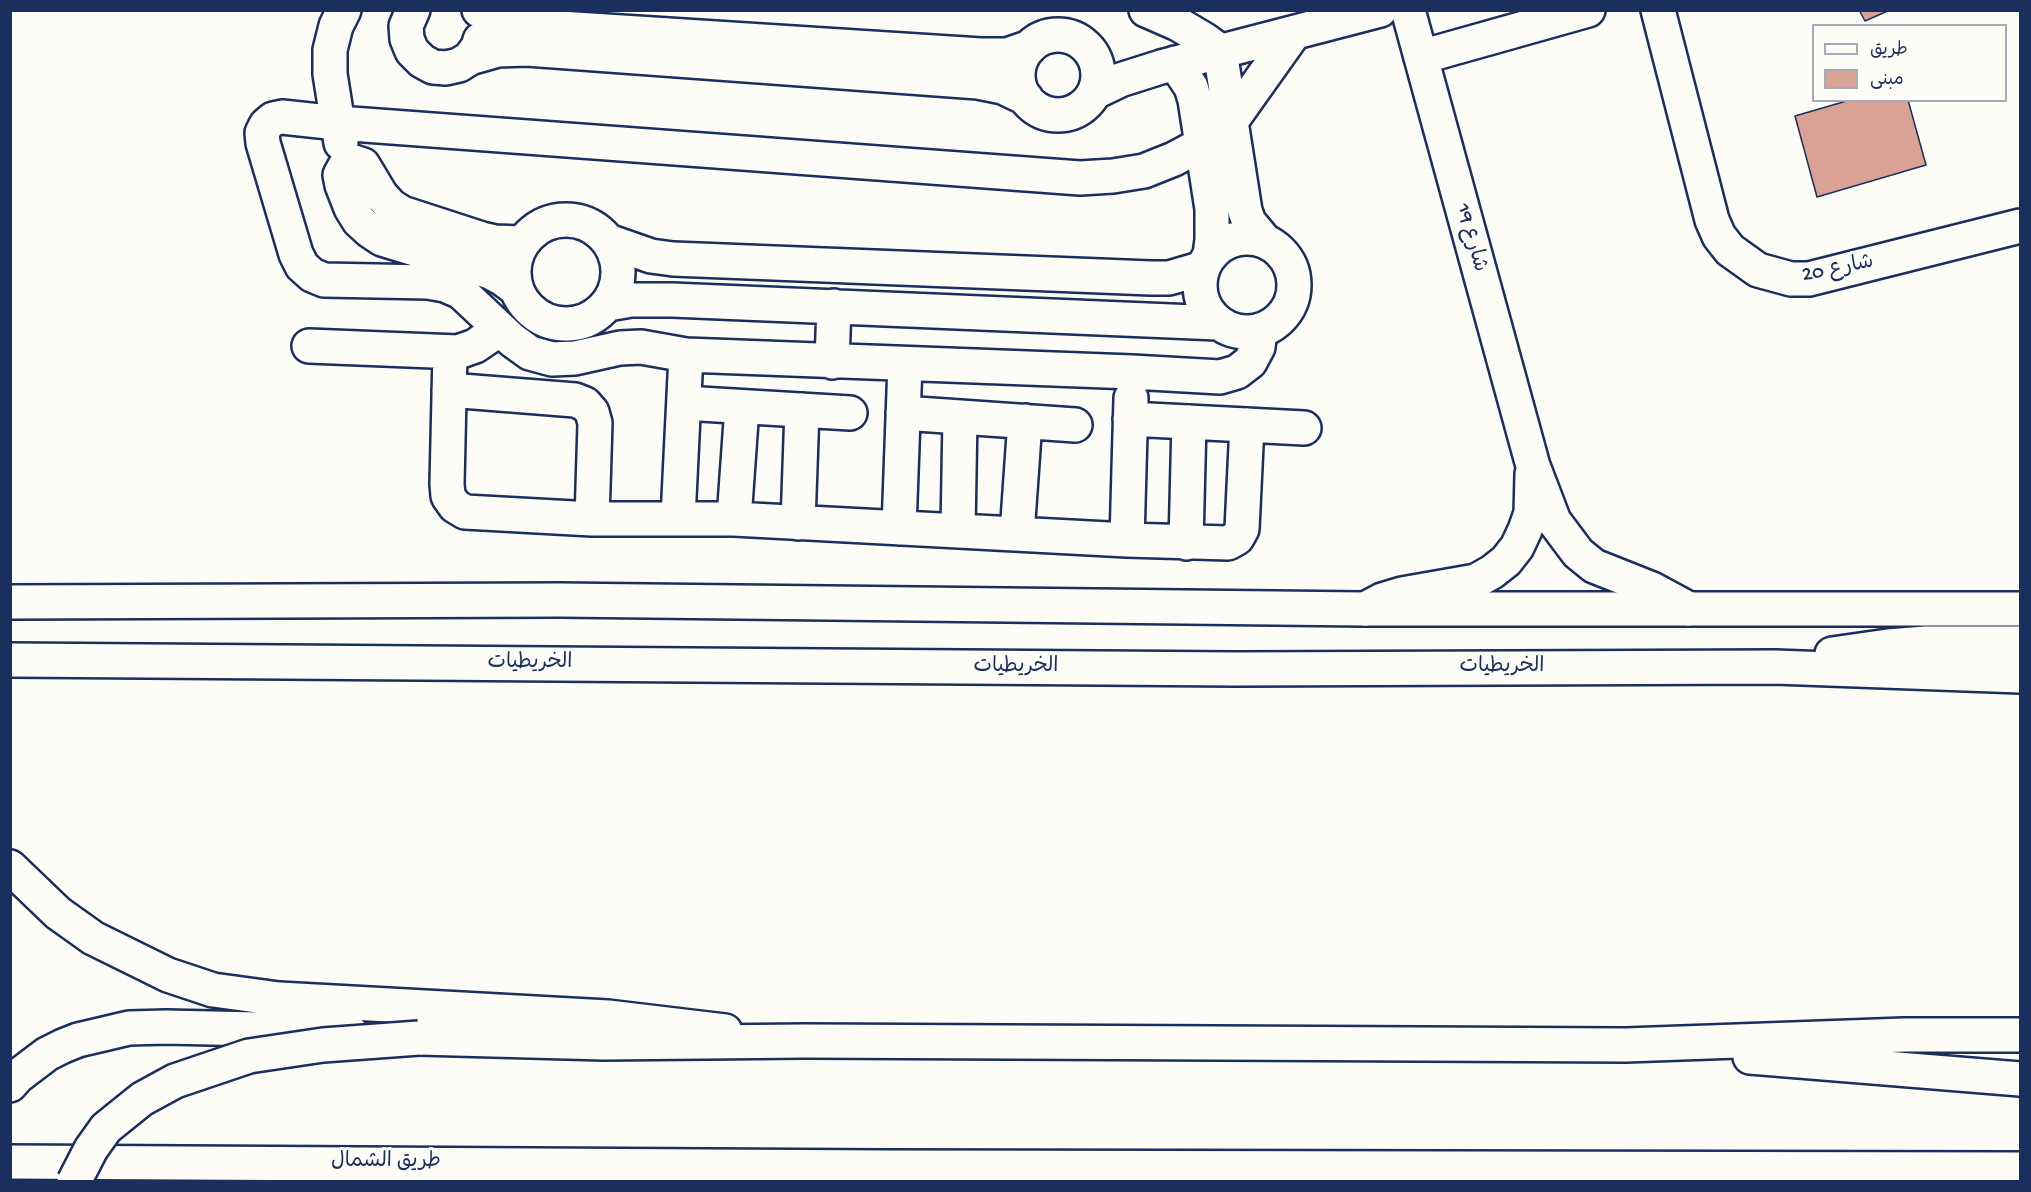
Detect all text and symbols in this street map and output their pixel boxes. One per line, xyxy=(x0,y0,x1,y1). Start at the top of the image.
legend xyxy=(1812,24,2007,102)
text: طريق xyxy=(1870,40,1908,61)
text: مبنى xyxy=(1870,70,1904,91)
street label: شارع 19 xyxy=(1449,201,1491,275)
street label: شارع 20 xyxy=(1800,251,1876,289)
street label: الخريطيات xyxy=(488,651,572,677)
street label: الخريطيات xyxy=(974,655,1058,681)
street label: الخريطيات xyxy=(1460,655,1544,681)
street label: طريق الشمال xyxy=(331,1150,441,1176)

